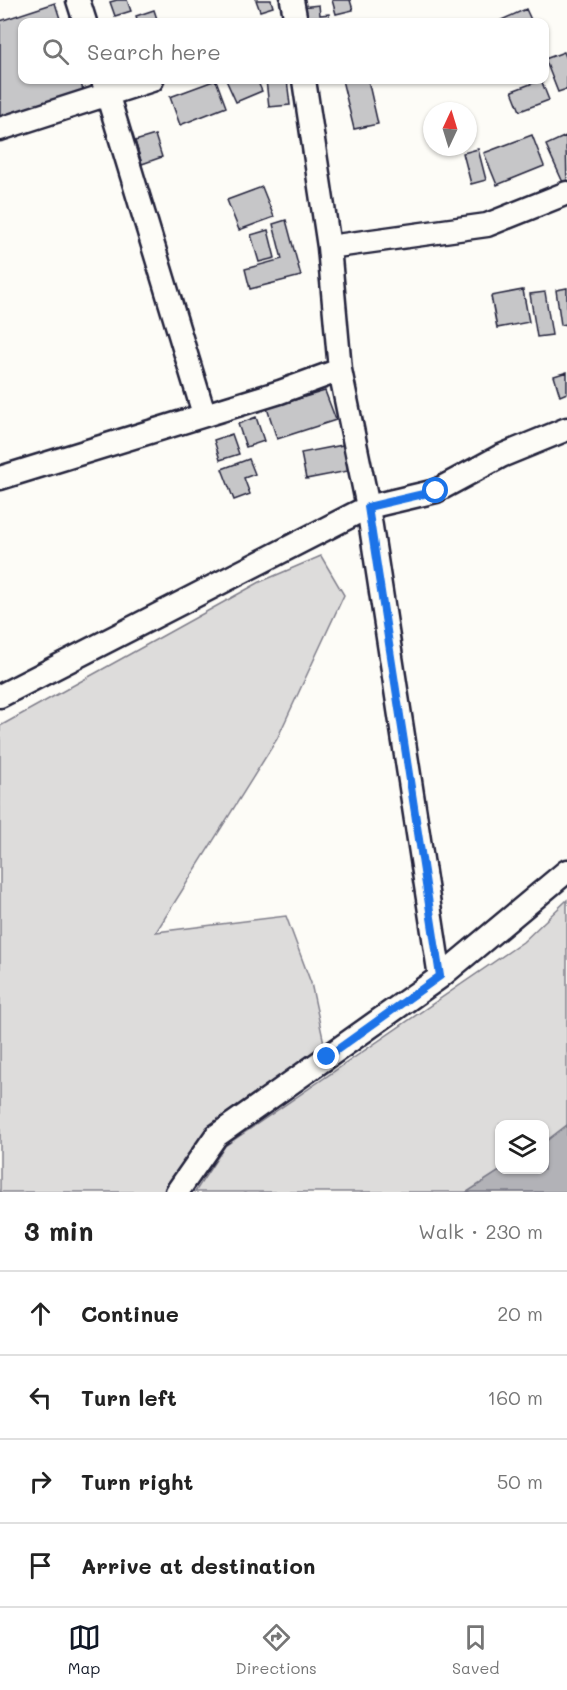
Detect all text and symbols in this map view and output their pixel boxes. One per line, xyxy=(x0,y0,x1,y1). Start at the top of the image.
search box xyxy=(18,18,549,84)
icon: search xyxy=(39,35,72,68)
text: Search here xyxy=(87,37,221,66)
north arrow xyxy=(423,102,477,156)
route start xyxy=(422,477,448,503)
route end xyxy=(313,1043,339,1069)
map controls xyxy=(495,1120,549,1174)
button: layers xyxy=(495,1120,549,1174)
text: 3 min xyxy=(24,1214,93,1248)
text: Walk · 230 m xyxy=(418,1218,543,1244)
icon: ahead xyxy=(24,1297,57,1330)
text: Continue xyxy=(81,1299,179,1328)
text: 20 m xyxy=(497,1300,543,1326)
icon: left xyxy=(24,1381,57,1414)
text: Turn left xyxy=(81,1383,177,1412)
text: 160 m xyxy=(487,1384,543,1410)
icon: right xyxy=(24,1465,57,1498)
text: Turn right xyxy=(81,1467,193,1496)
text: 50 m xyxy=(497,1468,543,1494)
icon: arrive xyxy=(24,1549,57,1582)
text: Arrive at destination xyxy=(81,1551,316,1580)
tab: Map xyxy=(68,1621,101,1678)
tab: Directions xyxy=(236,1621,317,1678)
tab: Saved xyxy=(452,1621,499,1678)

